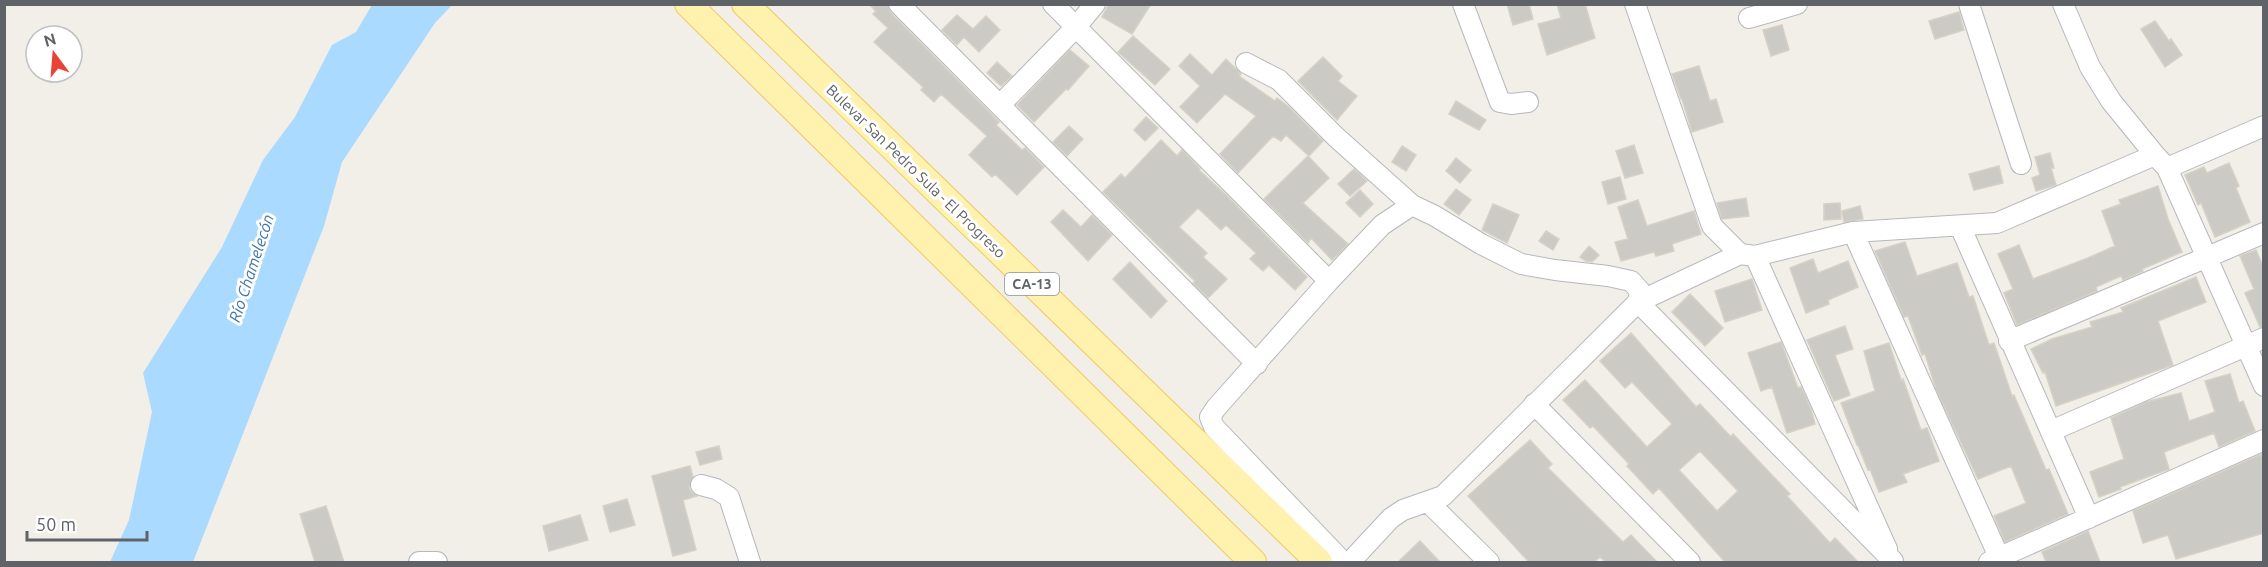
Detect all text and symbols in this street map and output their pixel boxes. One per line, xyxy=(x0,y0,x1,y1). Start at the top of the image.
north arrow xyxy=(24,24,84,84)
text: N xyxy=(42,29,58,50)
street label: Bulevar San Pedro Sula - El Progreso xyxy=(823,81,1009,261)
water label: Río Chamelecón xyxy=(225,212,277,324)
road number: CA-13 xyxy=(1005,273,1059,295)
scale bar xyxy=(27,504,147,542)
text: 50 m xyxy=(36,514,76,534)

